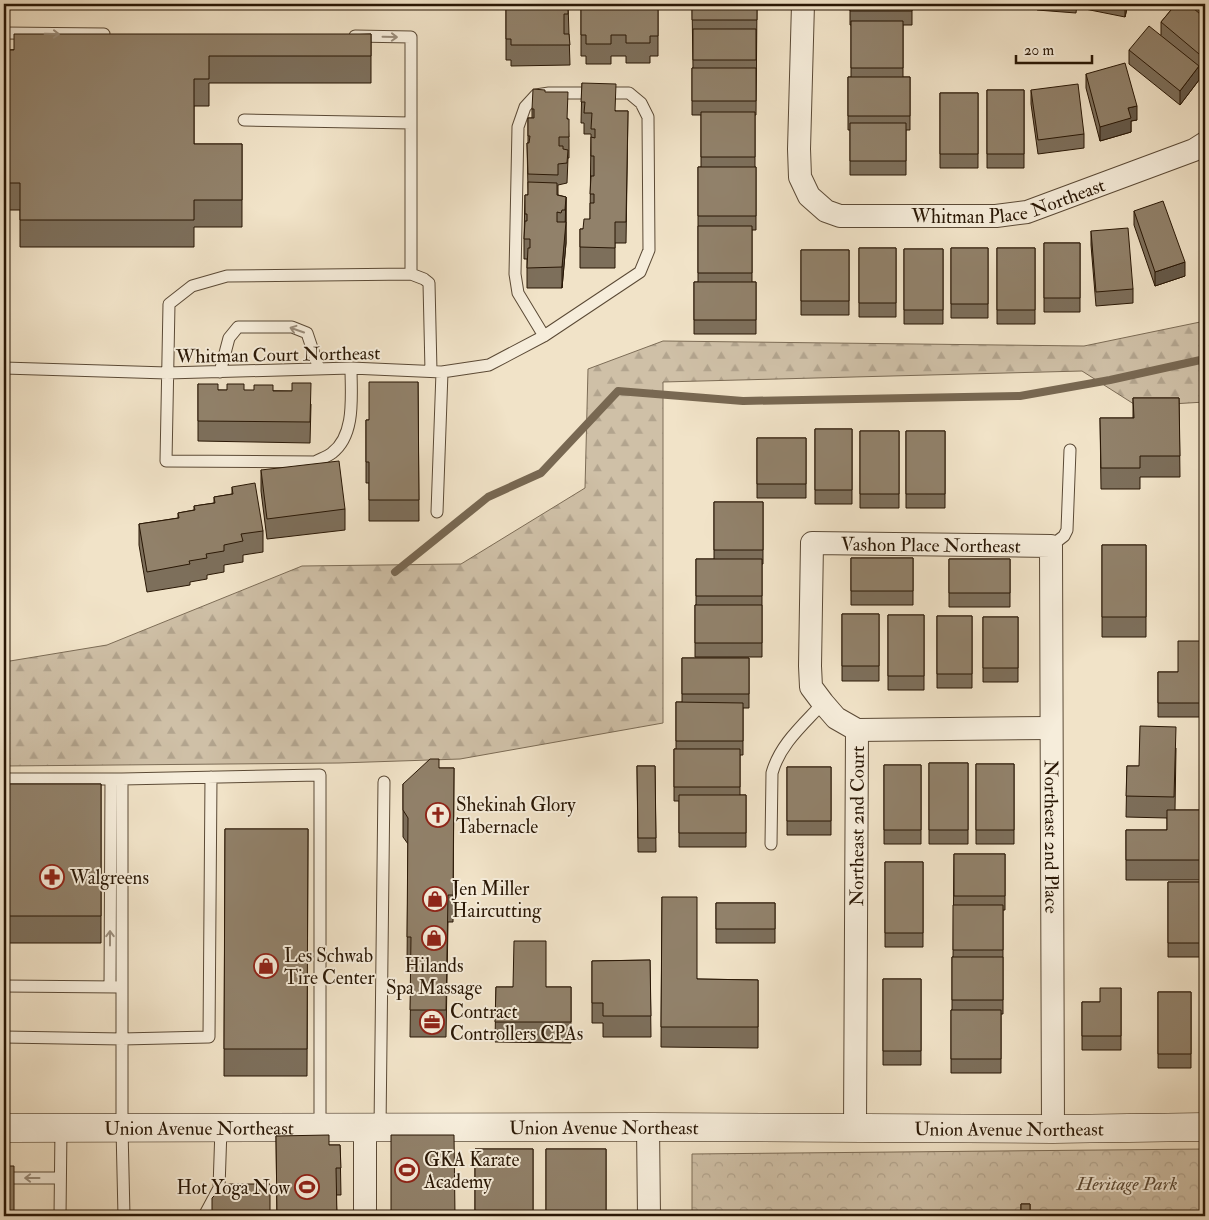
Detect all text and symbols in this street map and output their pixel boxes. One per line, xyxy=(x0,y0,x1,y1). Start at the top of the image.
one-way arrow xyxy=(44,29,60,39)
one-way arrow xyxy=(382,32,398,42)
scale bar xyxy=(1016,32,1093,64)
text: 20 m xyxy=(1024,41,1054,60)
street label: Whitman Place Northeast xyxy=(910,173,1108,229)
one-way arrow xyxy=(289,324,305,334)
street label: Whitman Court Northeast xyxy=(175,341,380,369)
street label: Vashon Place Northeast xyxy=(841,532,1021,559)
street label: Northeast 2nd Court xyxy=(845,746,870,906)
street label: Northeast 2nd Place xyxy=(1039,760,1063,914)
place label: Shekinah Glory Tabernacle xyxy=(456,793,576,839)
church icon: Shekinah Glory Tabernacle xyxy=(425,802,451,828)
pharmacy icon: Walgreens xyxy=(39,864,65,890)
place label: Walgreens xyxy=(69,866,149,890)
place label: Jen Miller Haircutting xyxy=(451,877,542,923)
shop icon: Jen Miller Haircutting xyxy=(422,886,448,912)
shop icon: Hilands Spa Massage xyxy=(421,925,447,951)
one-way arrow xyxy=(105,930,115,946)
place label: Les Schwab Tire Center xyxy=(284,944,375,990)
shop icon: Les Schwab Tire Center xyxy=(253,953,279,979)
place label: Hilands Spa Massage xyxy=(386,954,482,1001)
place label: Contract Controllers CPAs xyxy=(450,1000,583,1046)
office icon: Contract Controllers CPAs xyxy=(419,1009,445,1035)
street label: Union Avenue Northeast xyxy=(509,1116,699,1140)
street label: Union Avenue Northeast xyxy=(104,1117,294,1141)
street label: Union Avenue Northeast xyxy=(914,1117,1104,1142)
place label: GKA Karate Academy xyxy=(423,1148,519,1194)
sports icon: GKA Karate Academy xyxy=(394,1157,420,1183)
park label: Heritage Park xyxy=(1075,1172,1178,1196)
one-way arrow xyxy=(24,1173,40,1183)
sports icon: Hot Yoga Now xyxy=(294,1174,320,1200)
place label: Hot Yoga Now xyxy=(177,1176,290,1200)

